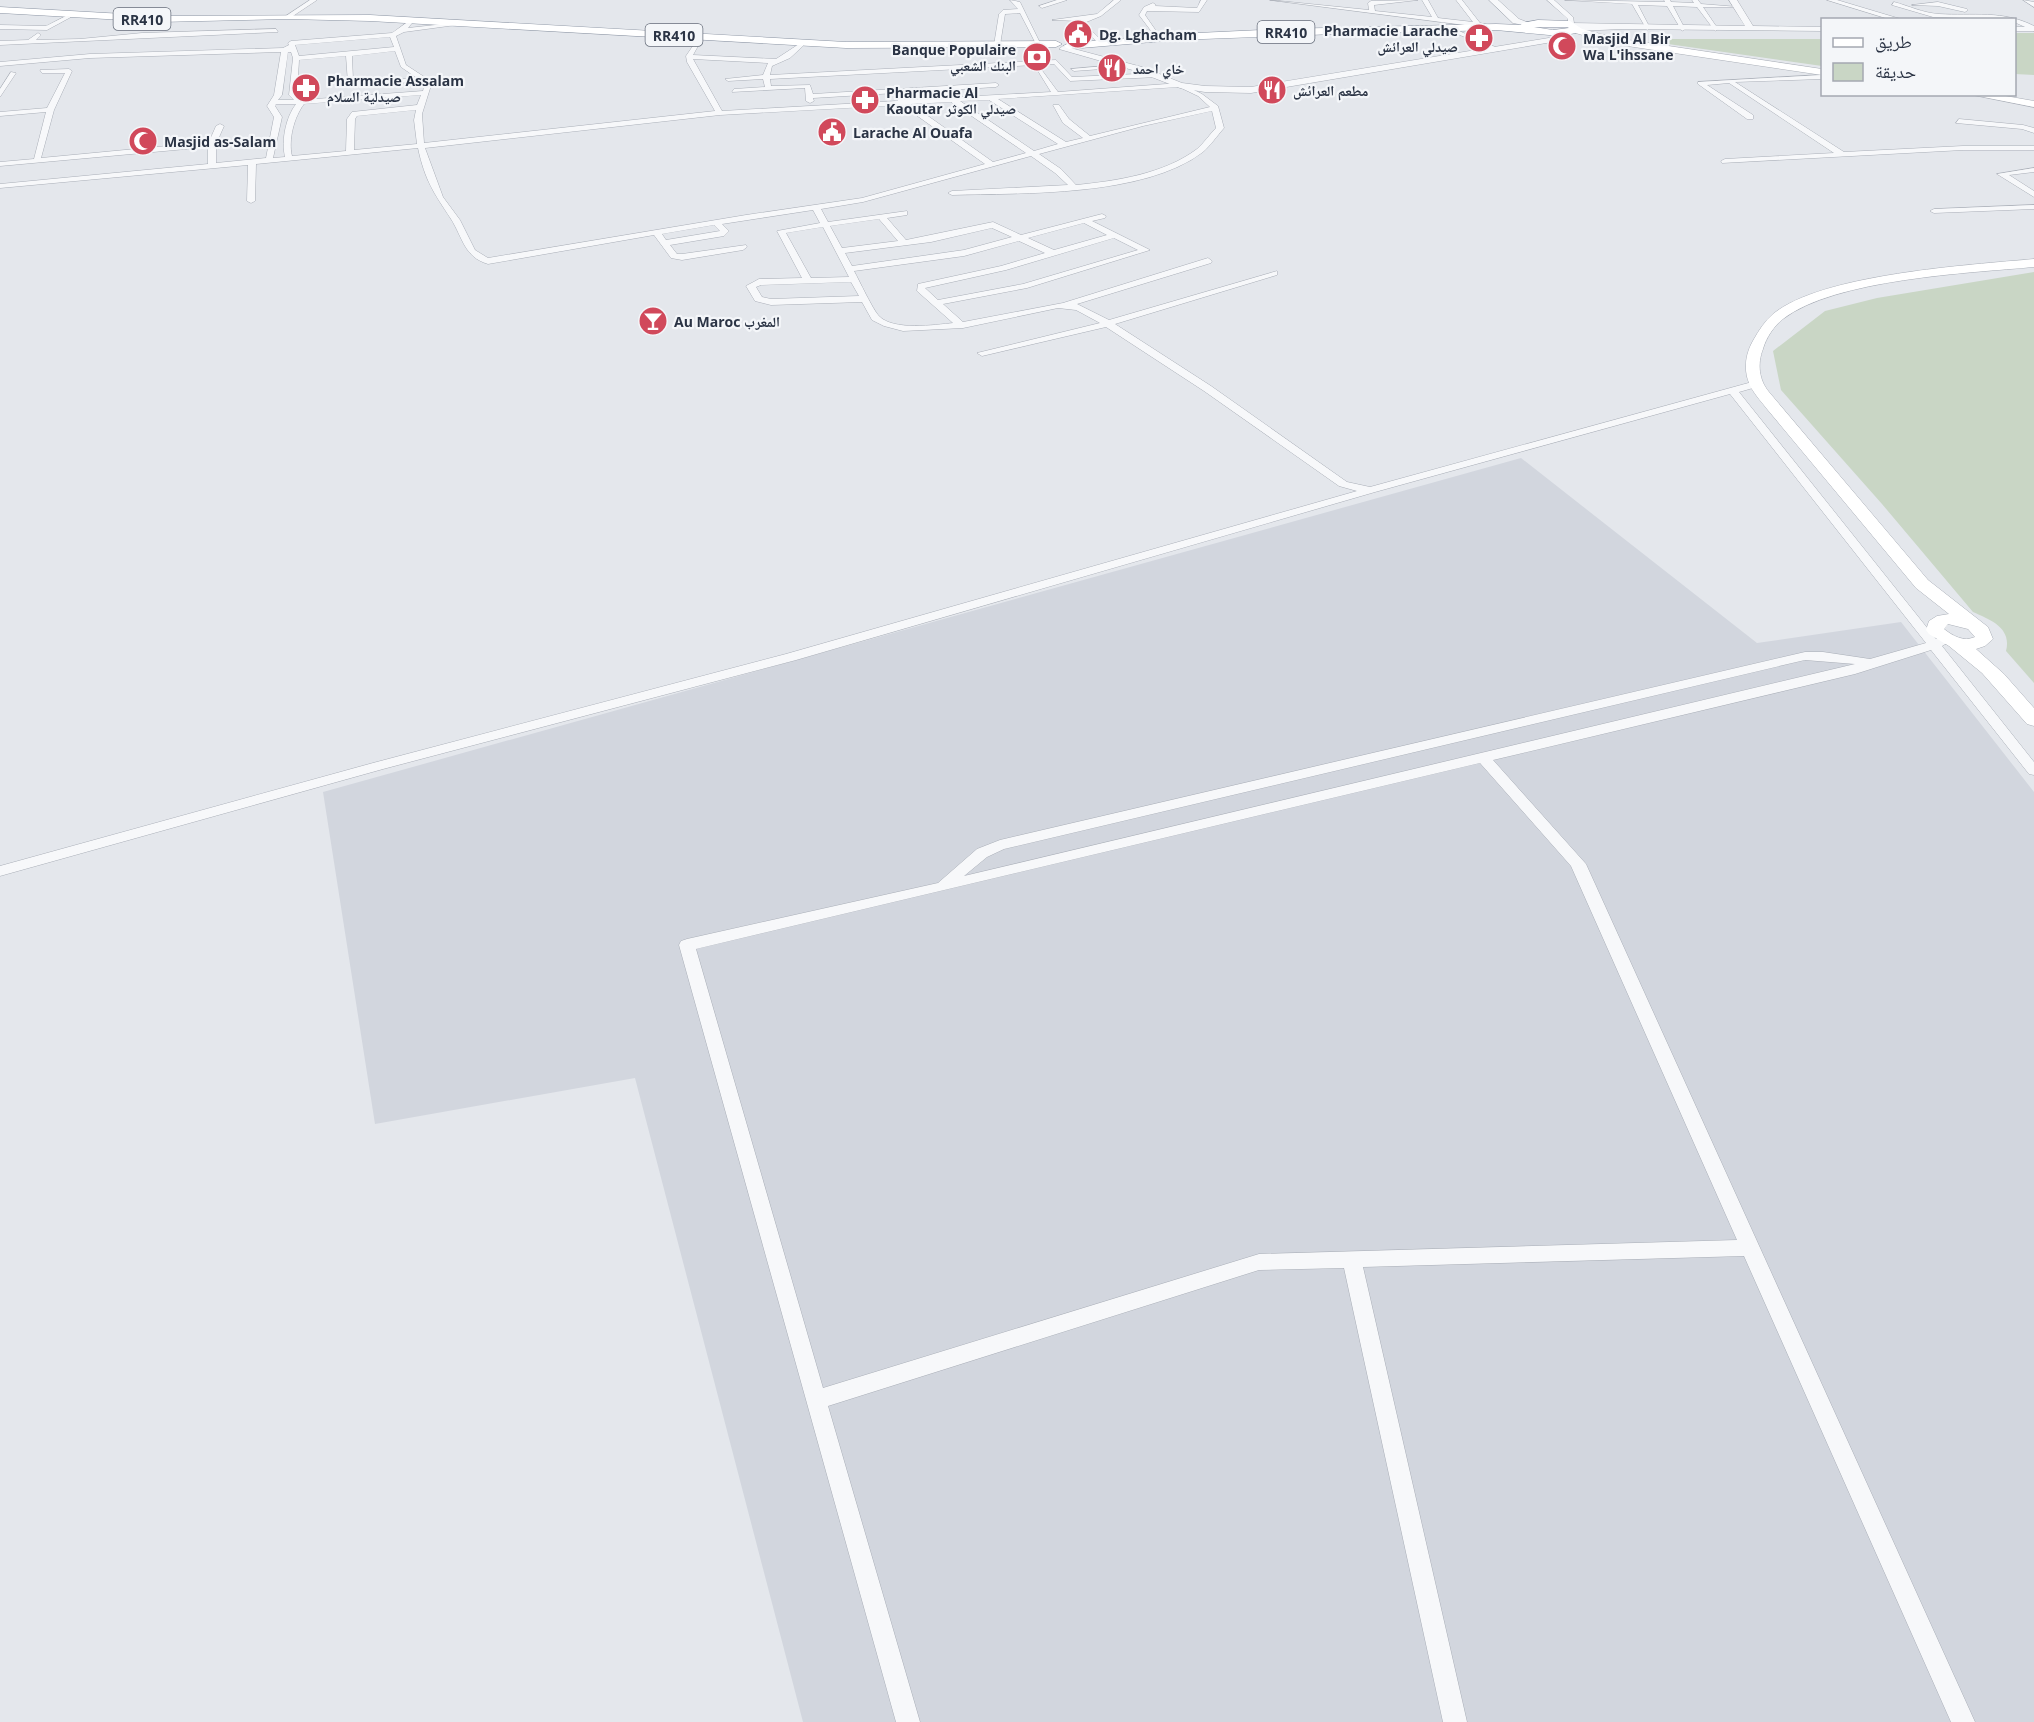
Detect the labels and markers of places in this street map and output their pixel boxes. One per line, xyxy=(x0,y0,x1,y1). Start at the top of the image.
public building icon: Dg. Lghacham xyxy=(1062,18,1094,50)
place label: Pharmacie Larache صيدلي العرائش xyxy=(1324,21,1458,58)
pharmacy icon: Pharmacie Larache صيدلي العرائش xyxy=(1463,22,1495,54)
place label: Dg. Lghacham xyxy=(1099,25,1197,44)
place label: Masjid Al Bir Wa L'ihssane xyxy=(1583,29,1674,64)
mosque icon: Masjid Al Bir Wa L'ihssane xyxy=(1546,30,1578,62)
place label: Banque Populaire البنك الشعبي xyxy=(892,40,1016,77)
bank icon: Banque Populaire البنك الشعبي xyxy=(1021,41,1053,73)
restaurant icon: خاي احمد xyxy=(1096,52,1128,84)
place label: خاي احمد xyxy=(1133,59,1184,80)
place label: Pharmacie Assalam صيدلية السلام xyxy=(327,71,464,107)
pharmacy icon: Pharmacie Assalam صيدلية السلام xyxy=(290,72,322,104)
restaurant icon: مطعم العرائش xyxy=(1256,74,1288,106)
place label: مطعم العرائش xyxy=(1293,81,1368,101)
place label: Pharmacie Al Kaoutar صيدلي الكوثر xyxy=(886,83,1016,120)
pharmacy icon: Pharmacie Al Kaoutar صيدلي الكوثر xyxy=(849,84,881,116)
public building icon: Larache Al Ouafa xyxy=(816,116,848,148)
place label: Larache Al Ouafa xyxy=(853,123,973,142)
mosque icon: Masjid as-Salam xyxy=(127,125,159,157)
place label: Masjid as-Salam xyxy=(164,132,276,151)
bar icon: Au Maroc المغرب xyxy=(637,305,669,337)
place label: Au Maroc المغرب xyxy=(674,312,780,331)

